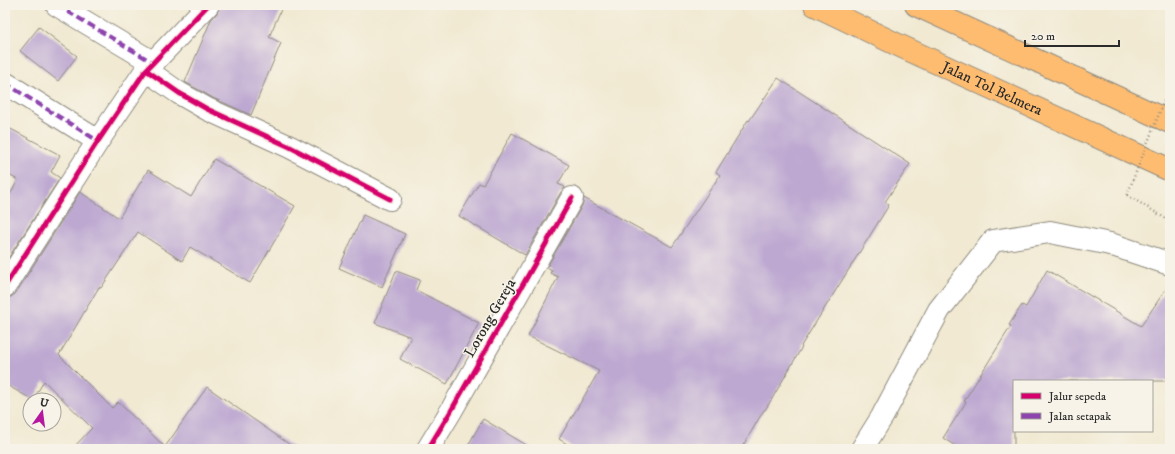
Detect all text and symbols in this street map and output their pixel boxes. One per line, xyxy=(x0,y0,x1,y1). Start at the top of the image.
scale bar xyxy=(1025,22,1119,48)
text: 20 m xyxy=(1031,29,1055,44)
street label: Jalan Tol Belmera xyxy=(937,56,1046,120)
street label: Lorong Gereja xyxy=(460,275,520,361)
legend xyxy=(1013,380,1153,432)
text: Jalur sepeda xyxy=(1048,389,1107,404)
north arrow xyxy=(22,392,62,432)
text: U xyxy=(38,395,50,411)
text: Jalan setapak xyxy=(1048,409,1111,424)

